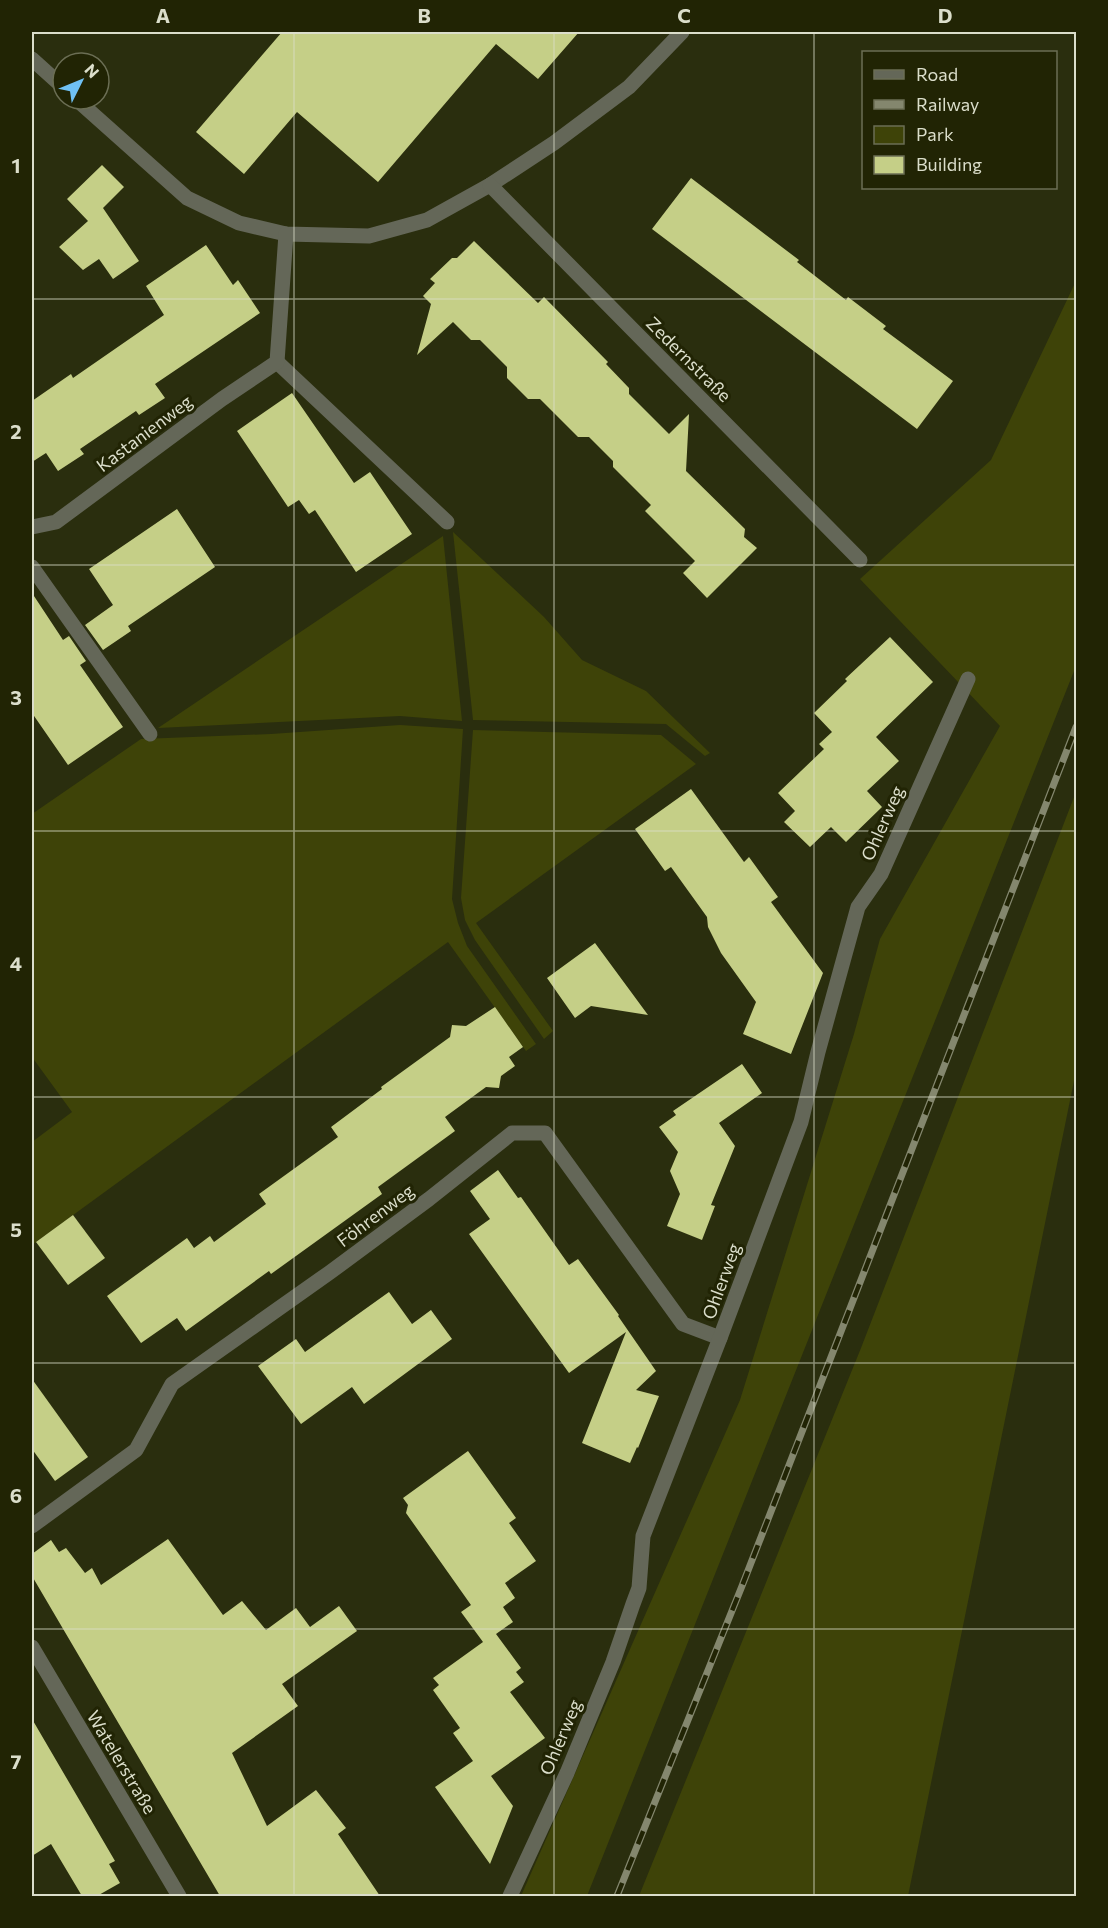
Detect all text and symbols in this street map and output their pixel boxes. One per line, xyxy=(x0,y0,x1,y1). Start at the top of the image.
text: A xyxy=(156,3,170,27)
text: B xyxy=(417,3,431,27)
text: C xyxy=(677,3,691,27)
text: D xyxy=(938,3,952,27)
north arrow xyxy=(51,51,111,111)
legend xyxy=(862,51,1057,189)
text: N xyxy=(81,60,103,81)
text: Road xyxy=(916,63,958,85)
text: Railway xyxy=(916,93,979,115)
text: Park xyxy=(916,123,954,145)
text: 1 xyxy=(11,153,21,177)
text: Building xyxy=(916,153,982,175)
street label: Zedernstraße xyxy=(642,312,736,406)
street label: Kastanienweg xyxy=(92,390,196,476)
text: 2 xyxy=(10,419,22,443)
text: 3 xyxy=(10,685,22,709)
street label: Ohlerweg xyxy=(856,782,908,864)
text: 4 xyxy=(10,951,22,975)
street label: Föhrenweg xyxy=(332,1179,418,1251)
text: 5 xyxy=(10,1217,22,1241)
street label: Ohlerweg xyxy=(697,1240,745,1322)
text: 6 xyxy=(10,1483,22,1507)
street label: Ohlerweg xyxy=(534,1696,586,1778)
street label: Watelerstraße xyxy=(82,1706,162,1818)
text: 7 xyxy=(11,1749,22,1773)

